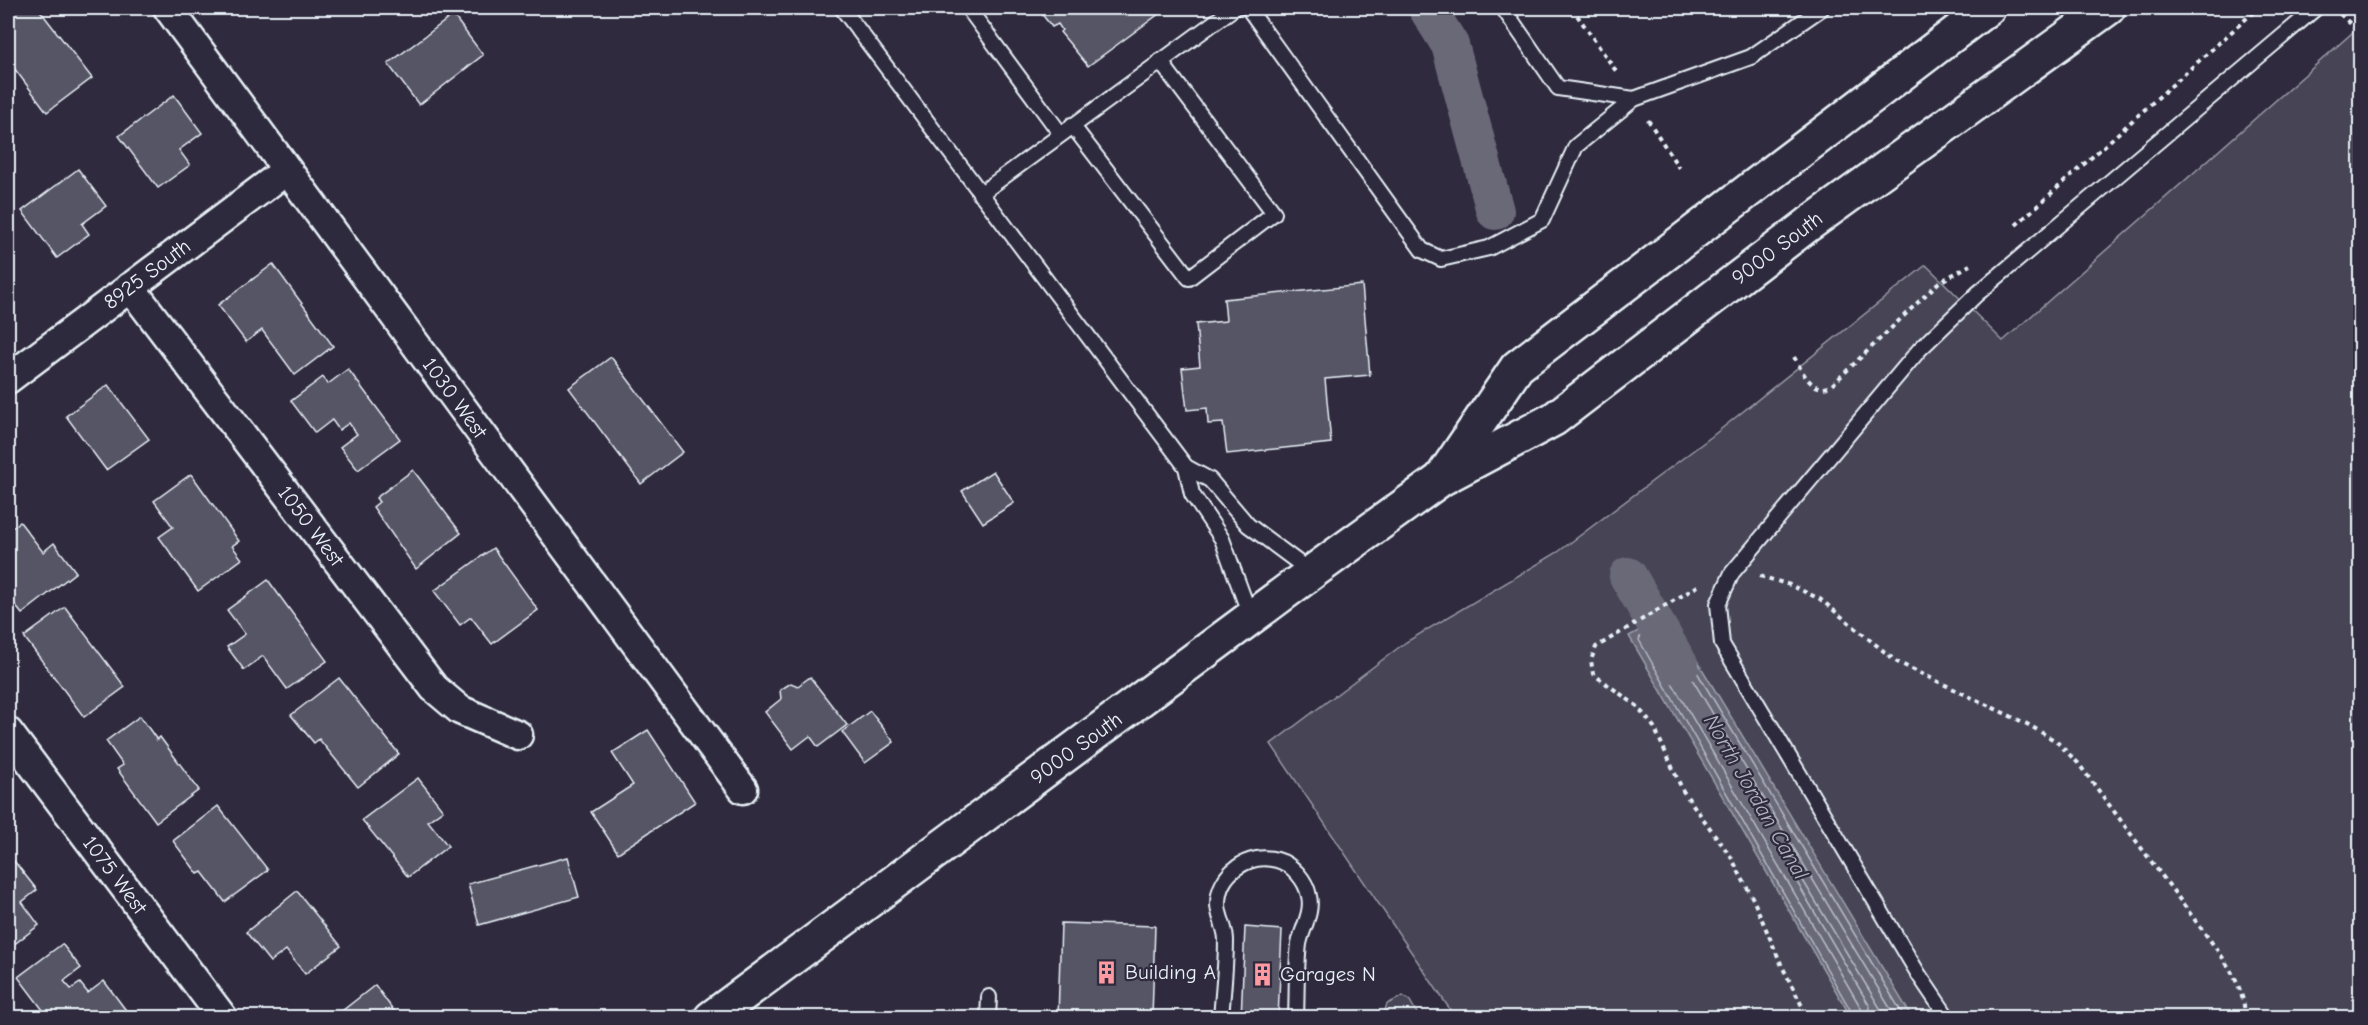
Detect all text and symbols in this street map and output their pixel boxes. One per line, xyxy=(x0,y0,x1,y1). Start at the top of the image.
street label: 9000 South xyxy=(1727,206,1827,290)
street label: 8925 South xyxy=(99,234,195,314)
street label: 1030 West xyxy=(418,353,493,444)
street label: 1050 West xyxy=(273,481,350,572)
street label: 9000 South xyxy=(1026,707,1126,789)
water label: North Jordan Canal xyxy=(1698,710,1814,885)
street label: 1075 West xyxy=(78,831,153,920)
building icon: Building A xyxy=(1094,959,1120,985)
place label: Building A xyxy=(1125,960,1216,984)
building icon: Garages N xyxy=(1249,961,1275,987)
place label: Garages N xyxy=(1280,962,1376,986)

